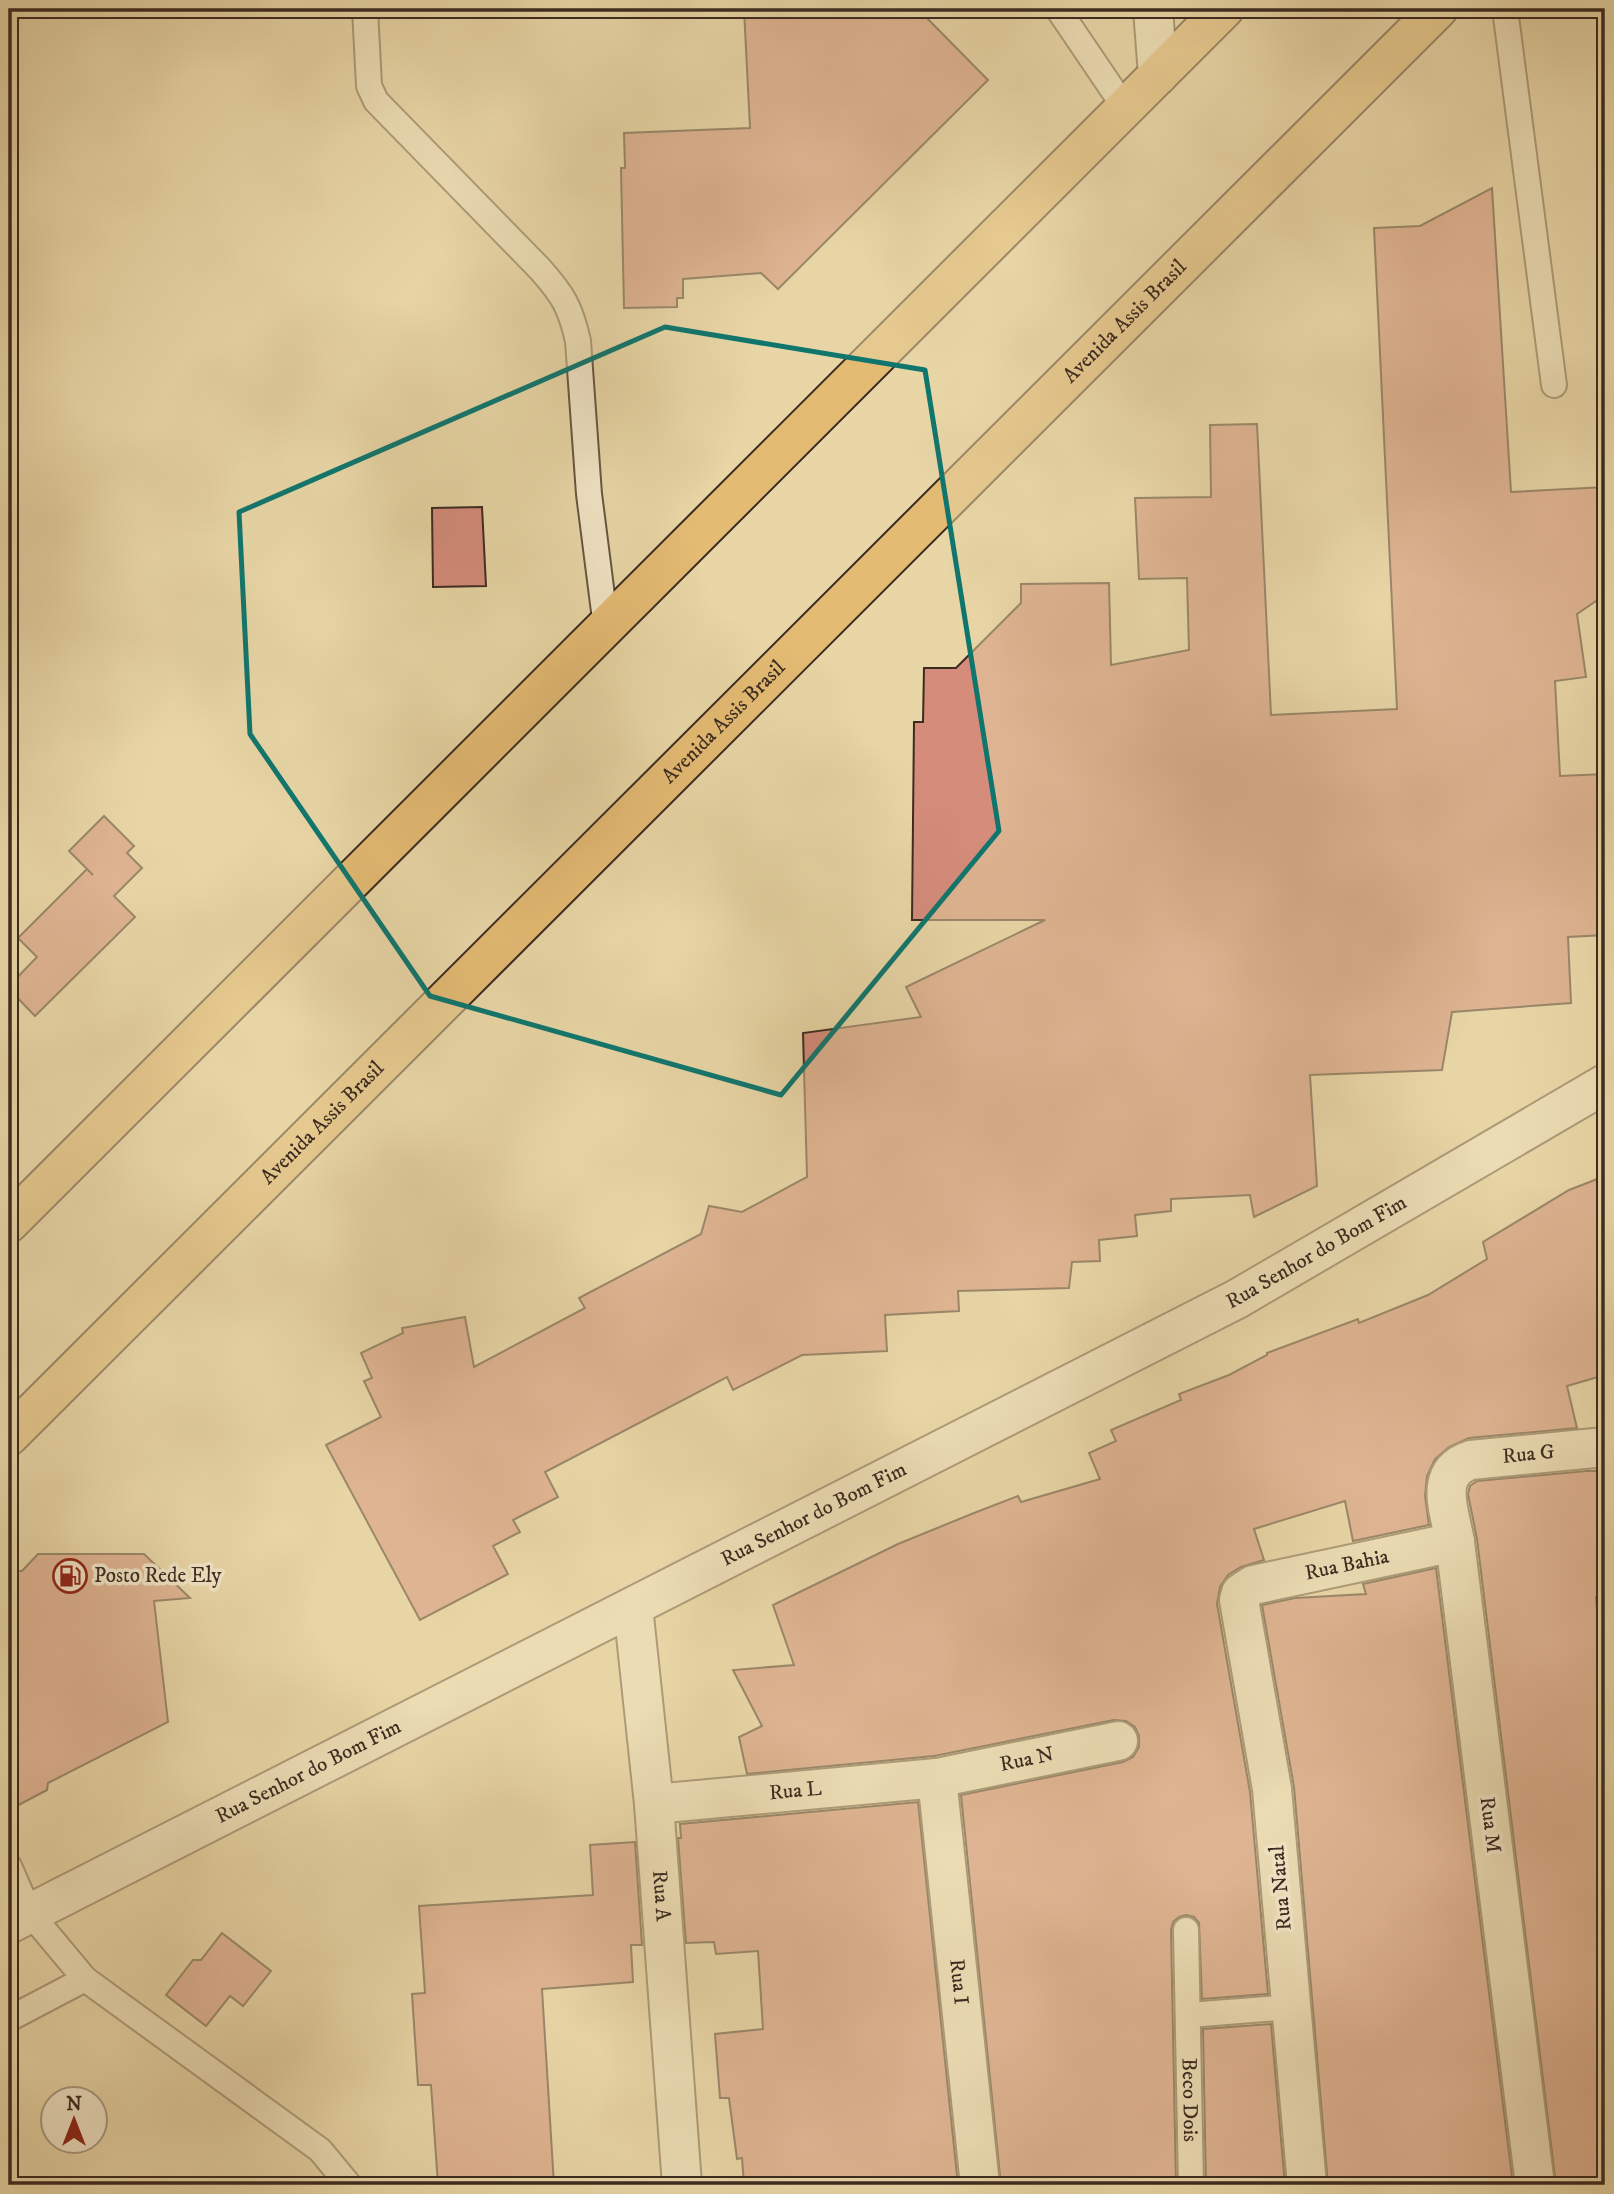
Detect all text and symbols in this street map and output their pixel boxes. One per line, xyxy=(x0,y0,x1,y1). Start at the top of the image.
street label: Avenida Assis Brasil xyxy=(1058,254,1193,389)
street label: Avenida Assis Brasil xyxy=(656,655,791,790)
street label: Avenida Assis Brasil xyxy=(255,1055,390,1190)
street label: Rua Senhor do Bom Fim xyxy=(1222,1190,1412,1315)
street label: Rua G xyxy=(1501,1439,1556,1470)
street label: Rua Senhor do Bom Fim xyxy=(717,1456,911,1572)
street label: Rua Bahia xyxy=(1302,1543,1391,1587)
fuel station icon: Posto Rede Ely xyxy=(51,1557,89,1595)
place label: Posto Rede Ely xyxy=(94,1563,223,1589)
street label: Rua Senhor do Bom Fim xyxy=(211,1713,406,1830)
street label: Rua N xyxy=(997,1741,1056,1778)
street label: Rua L xyxy=(768,1776,823,1806)
street label: Rua M xyxy=(1474,1795,1506,1855)
street label: Rua Natal xyxy=(1264,1844,1298,1932)
street label: Rua A xyxy=(646,1869,676,1923)
street label: Rua I xyxy=(943,1958,974,2006)
street label: Beco Dois xyxy=(1176,2058,1203,2142)
north arrow xyxy=(38,2086,108,2156)
text: N xyxy=(66,2093,82,2116)

